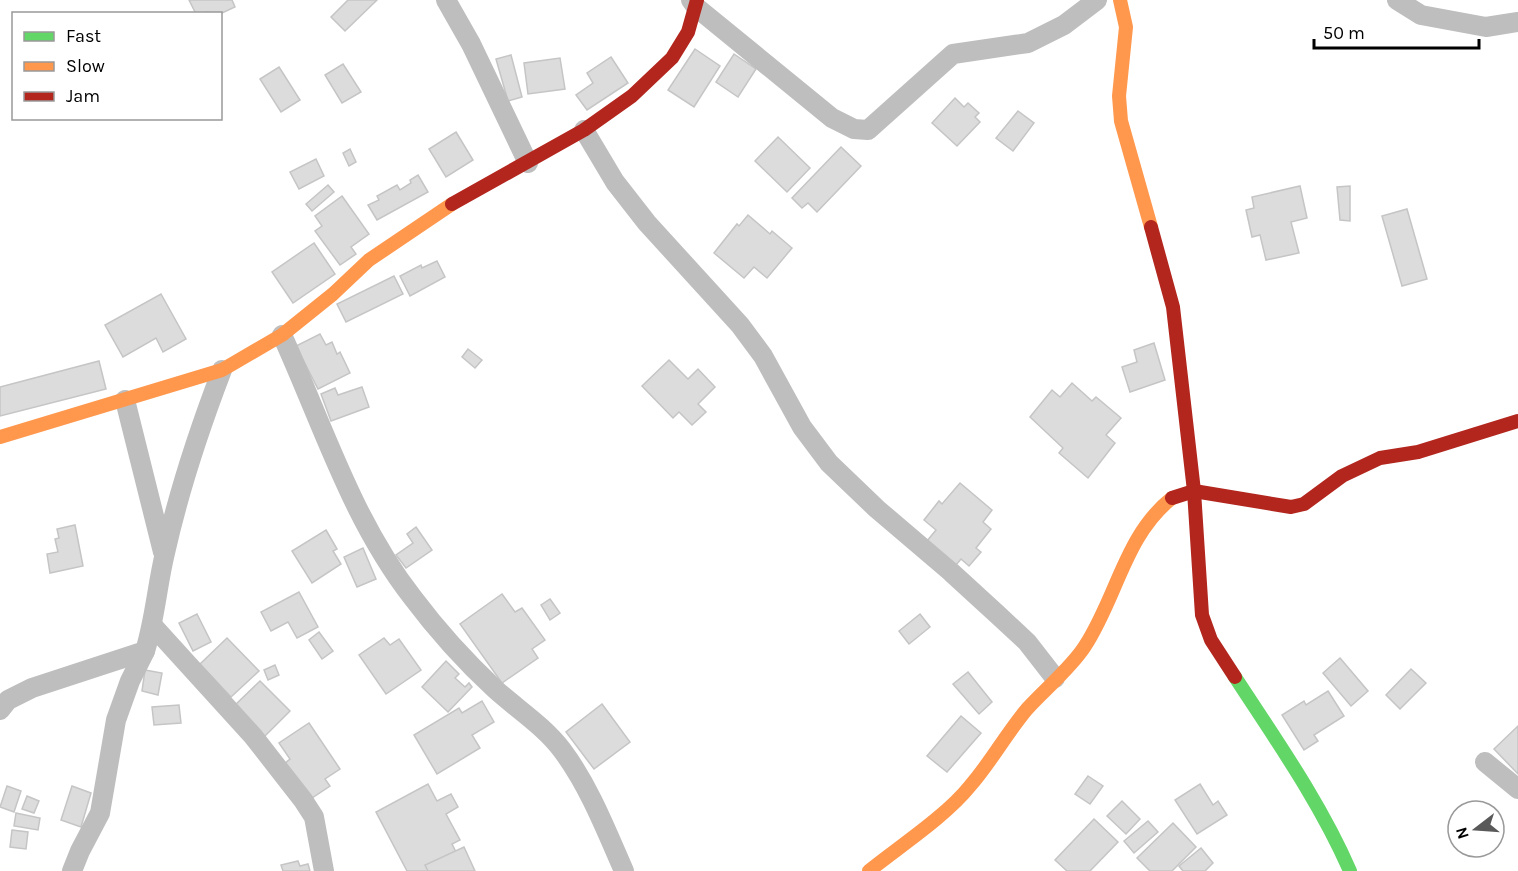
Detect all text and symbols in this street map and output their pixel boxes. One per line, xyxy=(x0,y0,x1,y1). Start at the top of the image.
legend xyxy=(12,12,222,120)
scale bar xyxy=(1314,12,1479,50)
text: 50 m xyxy=(1323,22,1365,44)
text: Fast xyxy=(66,25,101,47)
text: Slow xyxy=(66,55,105,77)
text: Jam xyxy=(66,85,100,107)
north arrow xyxy=(1446,799,1506,859)
text: N xyxy=(1451,825,1473,842)

